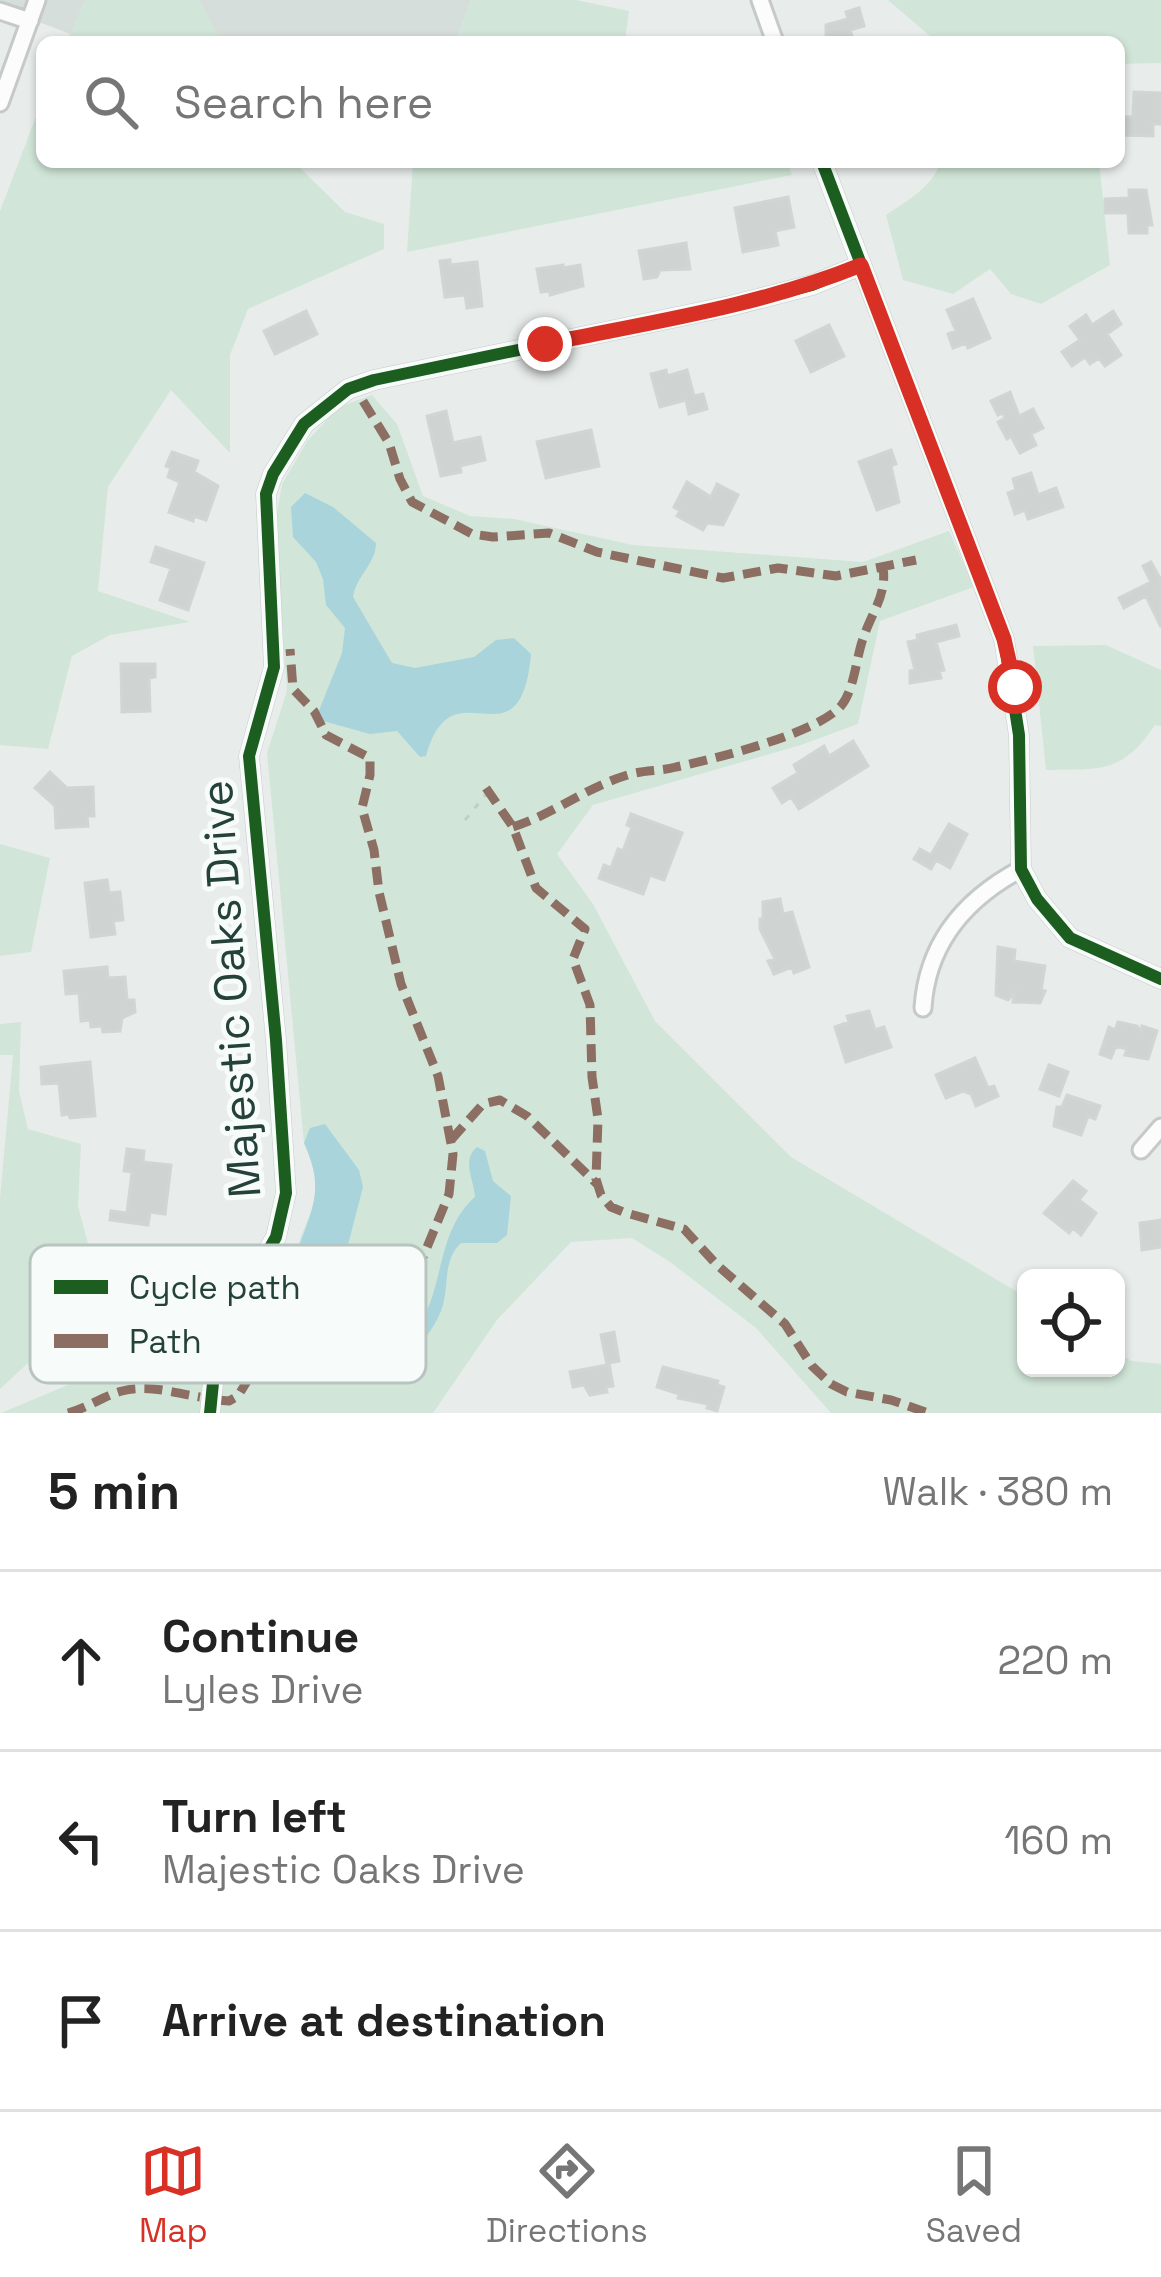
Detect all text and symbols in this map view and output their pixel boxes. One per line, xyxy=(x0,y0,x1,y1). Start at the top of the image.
search box xyxy=(36,36,1125,168)
icon: search xyxy=(78,69,144,135)
text: Search here xyxy=(174,74,433,131)
route end xyxy=(518,317,572,371)
route start xyxy=(988,660,1042,714)
street label: Majestic Oaks Drive xyxy=(187,778,274,1200)
legend xyxy=(30,1245,426,1383)
text: Cycle path xyxy=(129,1267,301,1309)
map controls xyxy=(1017,1269,1125,1377)
button: locate xyxy=(1017,1269,1125,1377)
text: Path xyxy=(129,1321,202,1363)
text: 5 min xyxy=(48,1459,180,1524)
text: Walk · 380 m xyxy=(883,1467,1113,1516)
text: Continue xyxy=(162,1608,359,1665)
icon: ahead xyxy=(48,1628,114,1694)
text: 220 m xyxy=(997,1636,1113,1685)
text: Lyles Drive xyxy=(162,1665,364,1714)
text: Turn left xyxy=(162,1788,347,1845)
icon: left xyxy=(48,1808,114,1874)
text: 160 m xyxy=(1004,1816,1113,1865)
text: Majestic Oaks Drive xyxy=(162,1845,525,1894)
icon: arrive xyxy=(48,1988,114,2054)
text: Arrive at destination xyxy=(162,1992,606,2049)
tab: Map xyxy=(139,2138,208,2252)
tab: Directions xyxy=(486,2138,648,2252)
tab: Saved xyxy=(926,2138,1022,2252)

